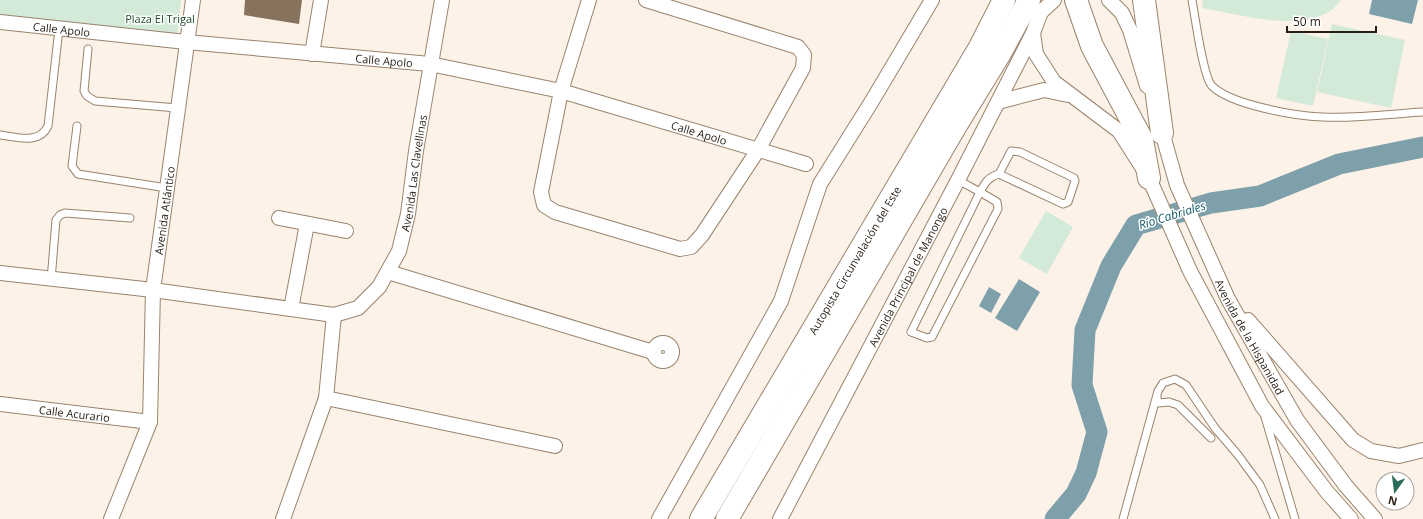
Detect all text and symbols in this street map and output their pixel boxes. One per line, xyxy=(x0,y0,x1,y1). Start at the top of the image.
scale bar xyxy=(1287,8,1376,34)
park label: Plaza El Trigal xyxy=(125,11,195,26)
text: 50 m xyxy=(1293,13,1321,30)
street label: Calle Apolo xyxy=(32,18,91,39)
street label: Calle Apolo xyxy=(355,50,414,70)
street label: Avenida Las Clavellinas xyxy=(397,113,430,233)
street label: Calle Apolo xyxy=(670,117,729,148)
street label: Avenida Atlántico xyxy=(150,165,178,255)
street label: Autopista Circunvalación del Este xyxy=(805,183,904,337)
water label: Río Cabriales xyxy=(1136,197,1208,233)
street label: Avenida Principal de Manongo xyxy=(865,204,950,349)
street label: Avenida de la Hispanidad xyxy=(1213,277,1288,397)
street label: Calle Acurario xyxy=(38,401,111,425)
north arrow xyxy=(1375,471,1415,511)
text: N xyxy=(1386,493,1399,510)

